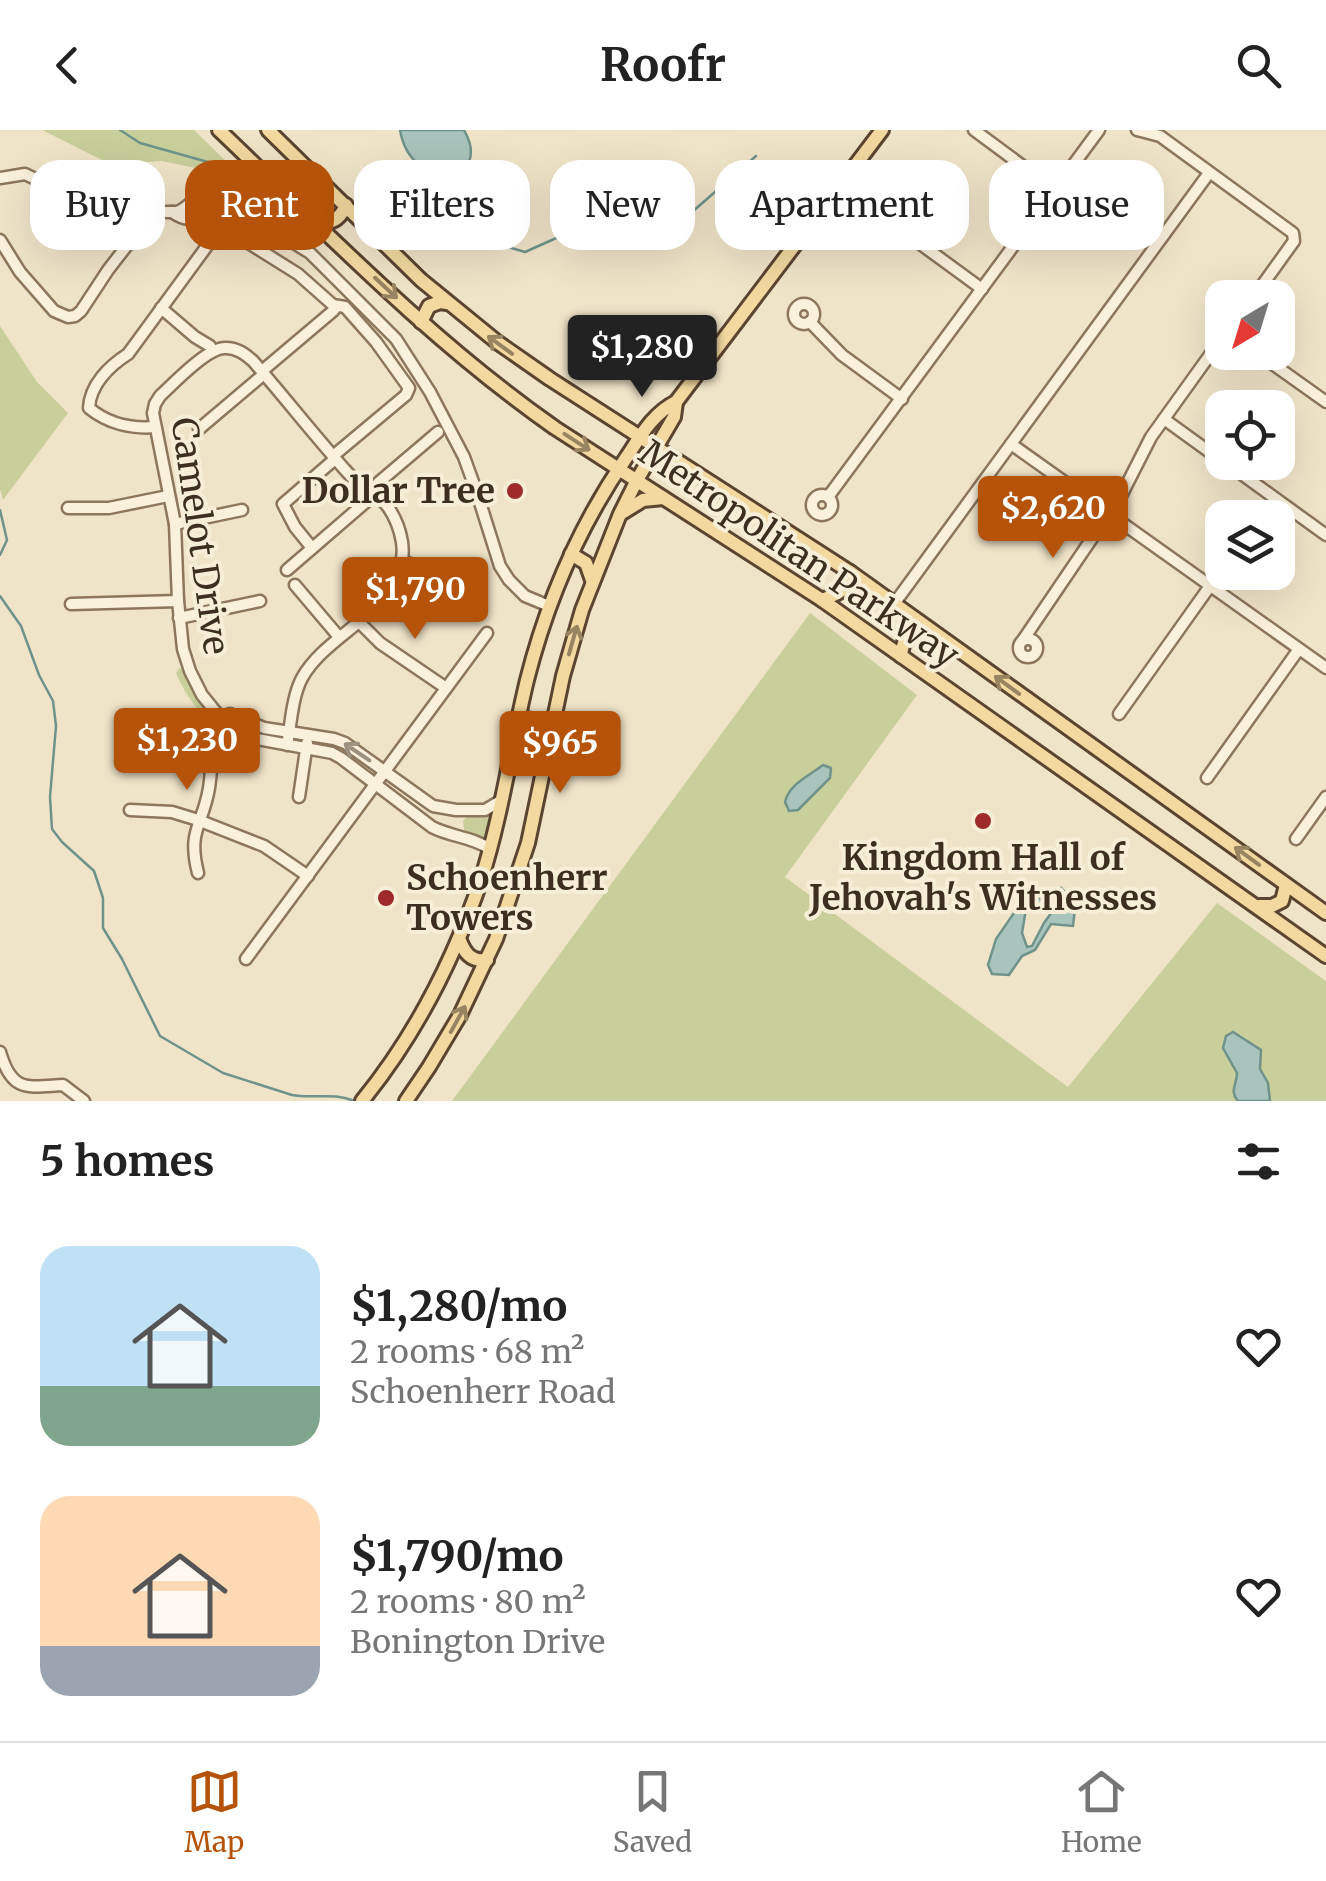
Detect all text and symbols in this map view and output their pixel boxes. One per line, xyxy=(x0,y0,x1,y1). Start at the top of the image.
text: Roofr xyxy=(600,37,726,93)
icon: back xyxy=(40,38,95,93)
icon: search xyxy=(1231,38,1286,93)
chip: Buy xyxy=(30,160,165,250)
chip: Rent xyxy=(185,160,334,250)
chip: Filters xyxy=(354,160,530,250)
chip: New xyxy=(550,160,695,250)
chip: Apartment xyxy=(715,160,969,250)
chip: House xyxy=(989,160,1164,250)
one-way arrow xyxy=(373,276,397,300)
north arrow xyxy=(1205,280,1295,370)
map controls xyxy=(1205,280,1295,590)
pin: $1,280 xyxy=(561,315,723,400)
text: $1,280 xyxy=(590,327,694,367)
one-way arrow xyxy=(487,334,514,355)
button: locate xyxy=(1205,390,1295,480)
street label: Camelot Drive xyxy=(162,415,238,657)
one-way arrow xyxy=(562,431,590,452)
street label: Metropolitan Parkway xyxy=(631,431,968,678)
place label: Dollar Tree xyxy=(301,469,495,513)
pin: $2,620 xyxy=(972,476,1134,561)
marker: Dollar Tree xyxy=(504,480,526,502)
text: $2,620 xyxy=(1000,488,1106,528)
button: layers xyxy=(1205,500,1295,590)
pin: $1,790 xyxy=(334,557,496,642)
text: $1,790 xyxy=(364,569,466,609)
one-way arrow xyxy=(565,625,583,657)
one-way arrow xyxy=(994,674,1021,695)
pin: $1,230 xyxy=(106,708,268,793)
pin: $965 xyxy=(501,711,619,796)
text: $1,230 xyxy=(136,720,238,760)
text: $965 xyxy=(522,723,598,763)
one-way arrow xyxy=(344,742,372,763)
marker: Kingdom Hall of Jehovah's Witnesses xyxy=(972,810,994,832)
place label: Kingdom Hall of Jehovah's Witnesses xyxy=(808,836,1157,920)
one-way arrow xyxy=(1234,846,1261,867)
place label: Schoenherr Towers xyxy=(406,856,608,940)
marker: Schoenherr Towers xyxy=(375,887,397,909)
one-way arrow xyxy=(448,1004,468,1034)
icon: filters xyxy=(1231,1134,1286,1189)
text: 5 homes xyxy=(40,1135,214,1187)
text: $1,280/mo xyxy=(350,1280,567,1332)
icon: home xyxy=(120,1286,240,1406)
icon: heart xyxy=(1231,1319,1286,1374)
text: 2 rooms · 68 m² xyxy=(350,1332,584,1372)
text: Schoenherr Road xyxy=(350,1372,616,1412)
text: $1,790/mo xyxy=(350,1530,563,1582)
icon: home xyxy=(120,1536,240,1656)
icon: heart xyxy=(1231,1569,1286,1624)
text: 2 rooms · 80 m² xyxy=(350,1582,586,1622)
text: Bonington Drive xyxy=(350,1622,605,1662)
tab: Map xyxy=(184,1764,244,1860)
tab: Saved xyxy=(613,1764,692,1860)
tab: Home xyxy=(1061,1764,1142,1860)

